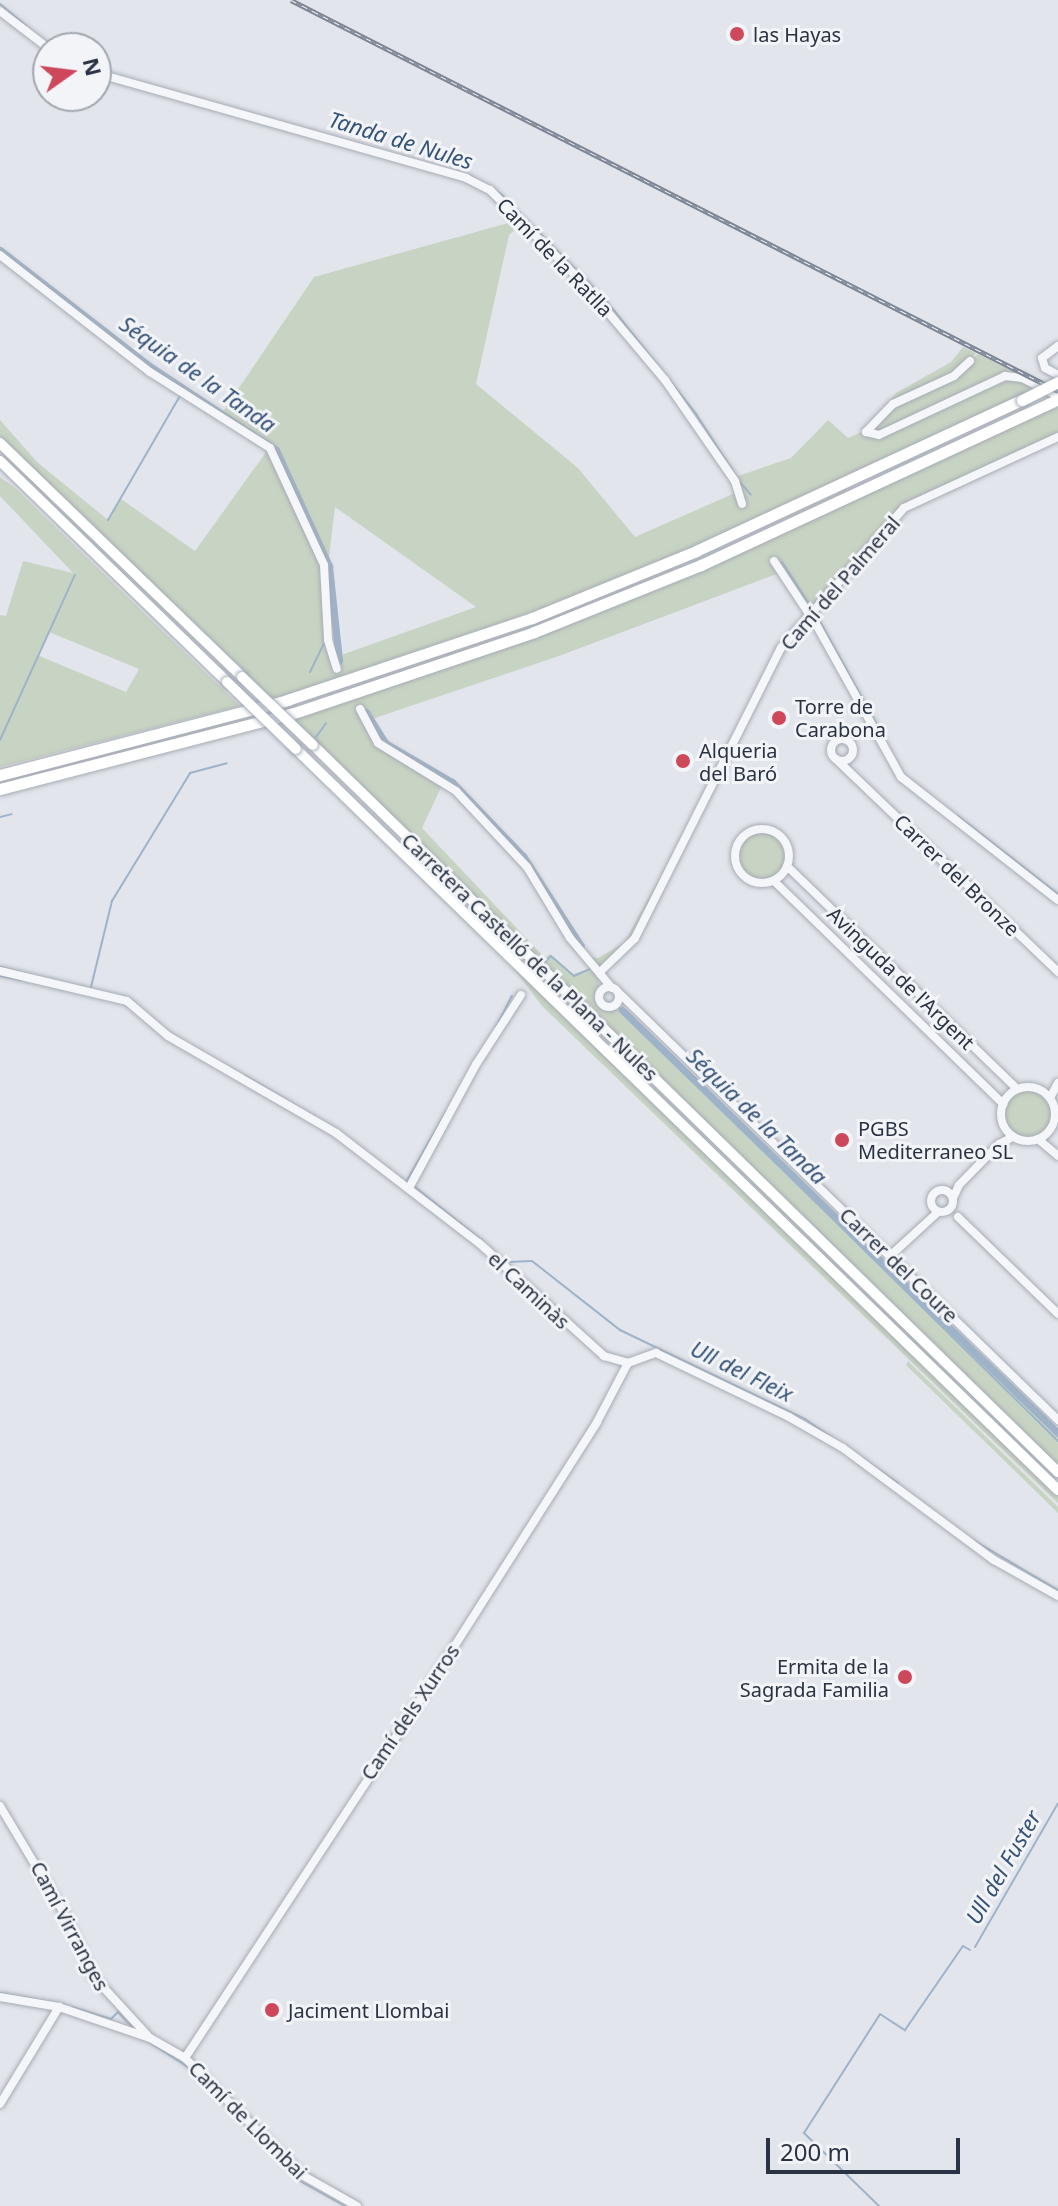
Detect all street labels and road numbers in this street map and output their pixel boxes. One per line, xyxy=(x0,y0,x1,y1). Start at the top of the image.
street label: Camí de la Ratlla xyxy=(492,193,618,321)
street label: Camí del Palmeral xyxy=(775,511,905,655)
street label: Carrer del Bronze xyxy=(889,809,1025,941)
street label: Carretera Castelló de la Plana - Nules xyxy=(397,828,663,1086)
street label: Avinguda de l'Argent xyxy=(823,902,979,1054)
street label: Carrer del Coure xyxy=(835,1203,963,1327)
street label: el Caminàs xyxy=(483,1246,575,1334)
street label: Camí dels Xurros xyxy=(356,1640,464,1784)
street label: Camí Virranges xyxy=(26,1857,114,1995)
street label: Camí de Llombai xyxy=(184,2056,312,2184)

